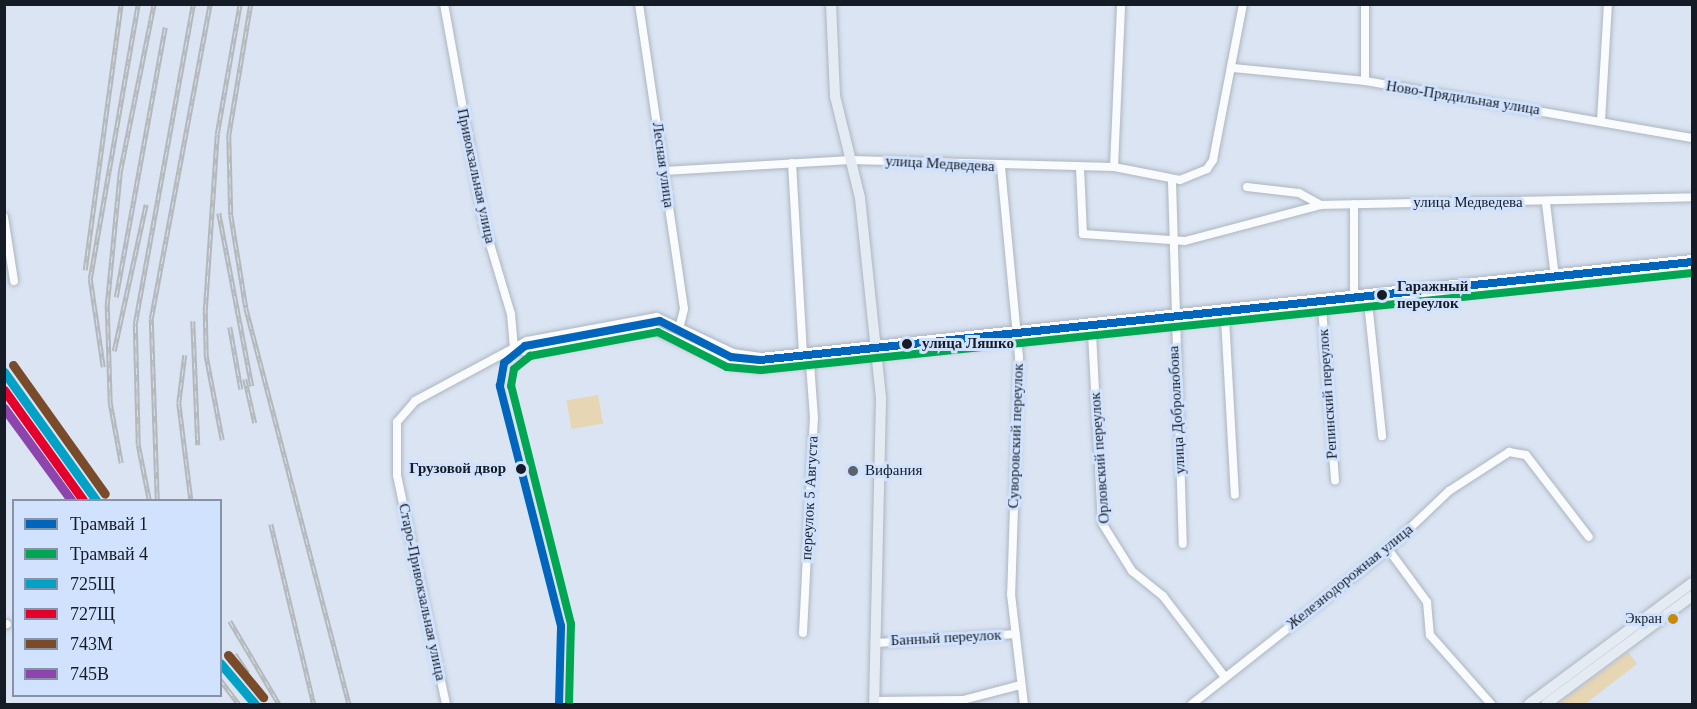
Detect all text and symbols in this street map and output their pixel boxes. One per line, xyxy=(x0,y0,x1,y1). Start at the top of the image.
street label: Ново-Прядильная улица xyxy=(1385,77,1541,119)
street label: Привокзальная улица xyxy=(453,107,499,245)
street label: Лесная улица xyxy=(648,121,678,209)
street label: улица Медведева xyxy=(885,152,995,176)
street label: улица Медведева xyxy=(1413,194,1523,212)
place label: Гаражный переулок xyxy=(1397,277,1468,312)
marker: Гаражный переулок xyxy=(1372,285,1392,305)
street label: Репинский переулок xyxy=(1314,328,1342,460)
marker: улица Ляшко xyxy=(897,334,917,354)
place label: улица Ляшко xyxy=(922,335,1014,353)
street label: улица Добролюбова xyxy=(1165,345,1189,475)
street label: Суворовский переулок xyxy=(1004,363,1028,509)
street label: Орловский переулок xyxy=(1086,392,1114,524)
street label: переулок 5 Августа xyxy=(798,436,822,560)
marker: Грузовой двор xyxy=(511,459,531,479)
place label: Грузовой двор xyxy=(409,460,506,478)
place label: Вифания xyxy=(865,462,922,480)
marker: Вифания xyxy=(846,464,860,478)
legend xyxy=(12,499,222,697)
street label: Старо-Привокзальная улица xyxy=(394,502,450,682)
text: Трамвай 1 xyxy=(70,514,148,534)
street label: Железнодорожная улица xyxy=(1283,521,1417,633)
text: Трамвай 4 xyxy=(70,544,148,564)
text: 725Щ xyxy=(70,574,115,594)
text: 727Щ xyxy=(70,604,115,624)
place label: Экран xyxy=(1625,611,1662,627)
marker: Экран xyxy=(1667,613,1679,625)
street label: Банный переулок xyxy=(890,626,1002,650)
text: 743М xyxy=(70,634,113,654)
text: 745В xyxy=(70,664,109,684)

